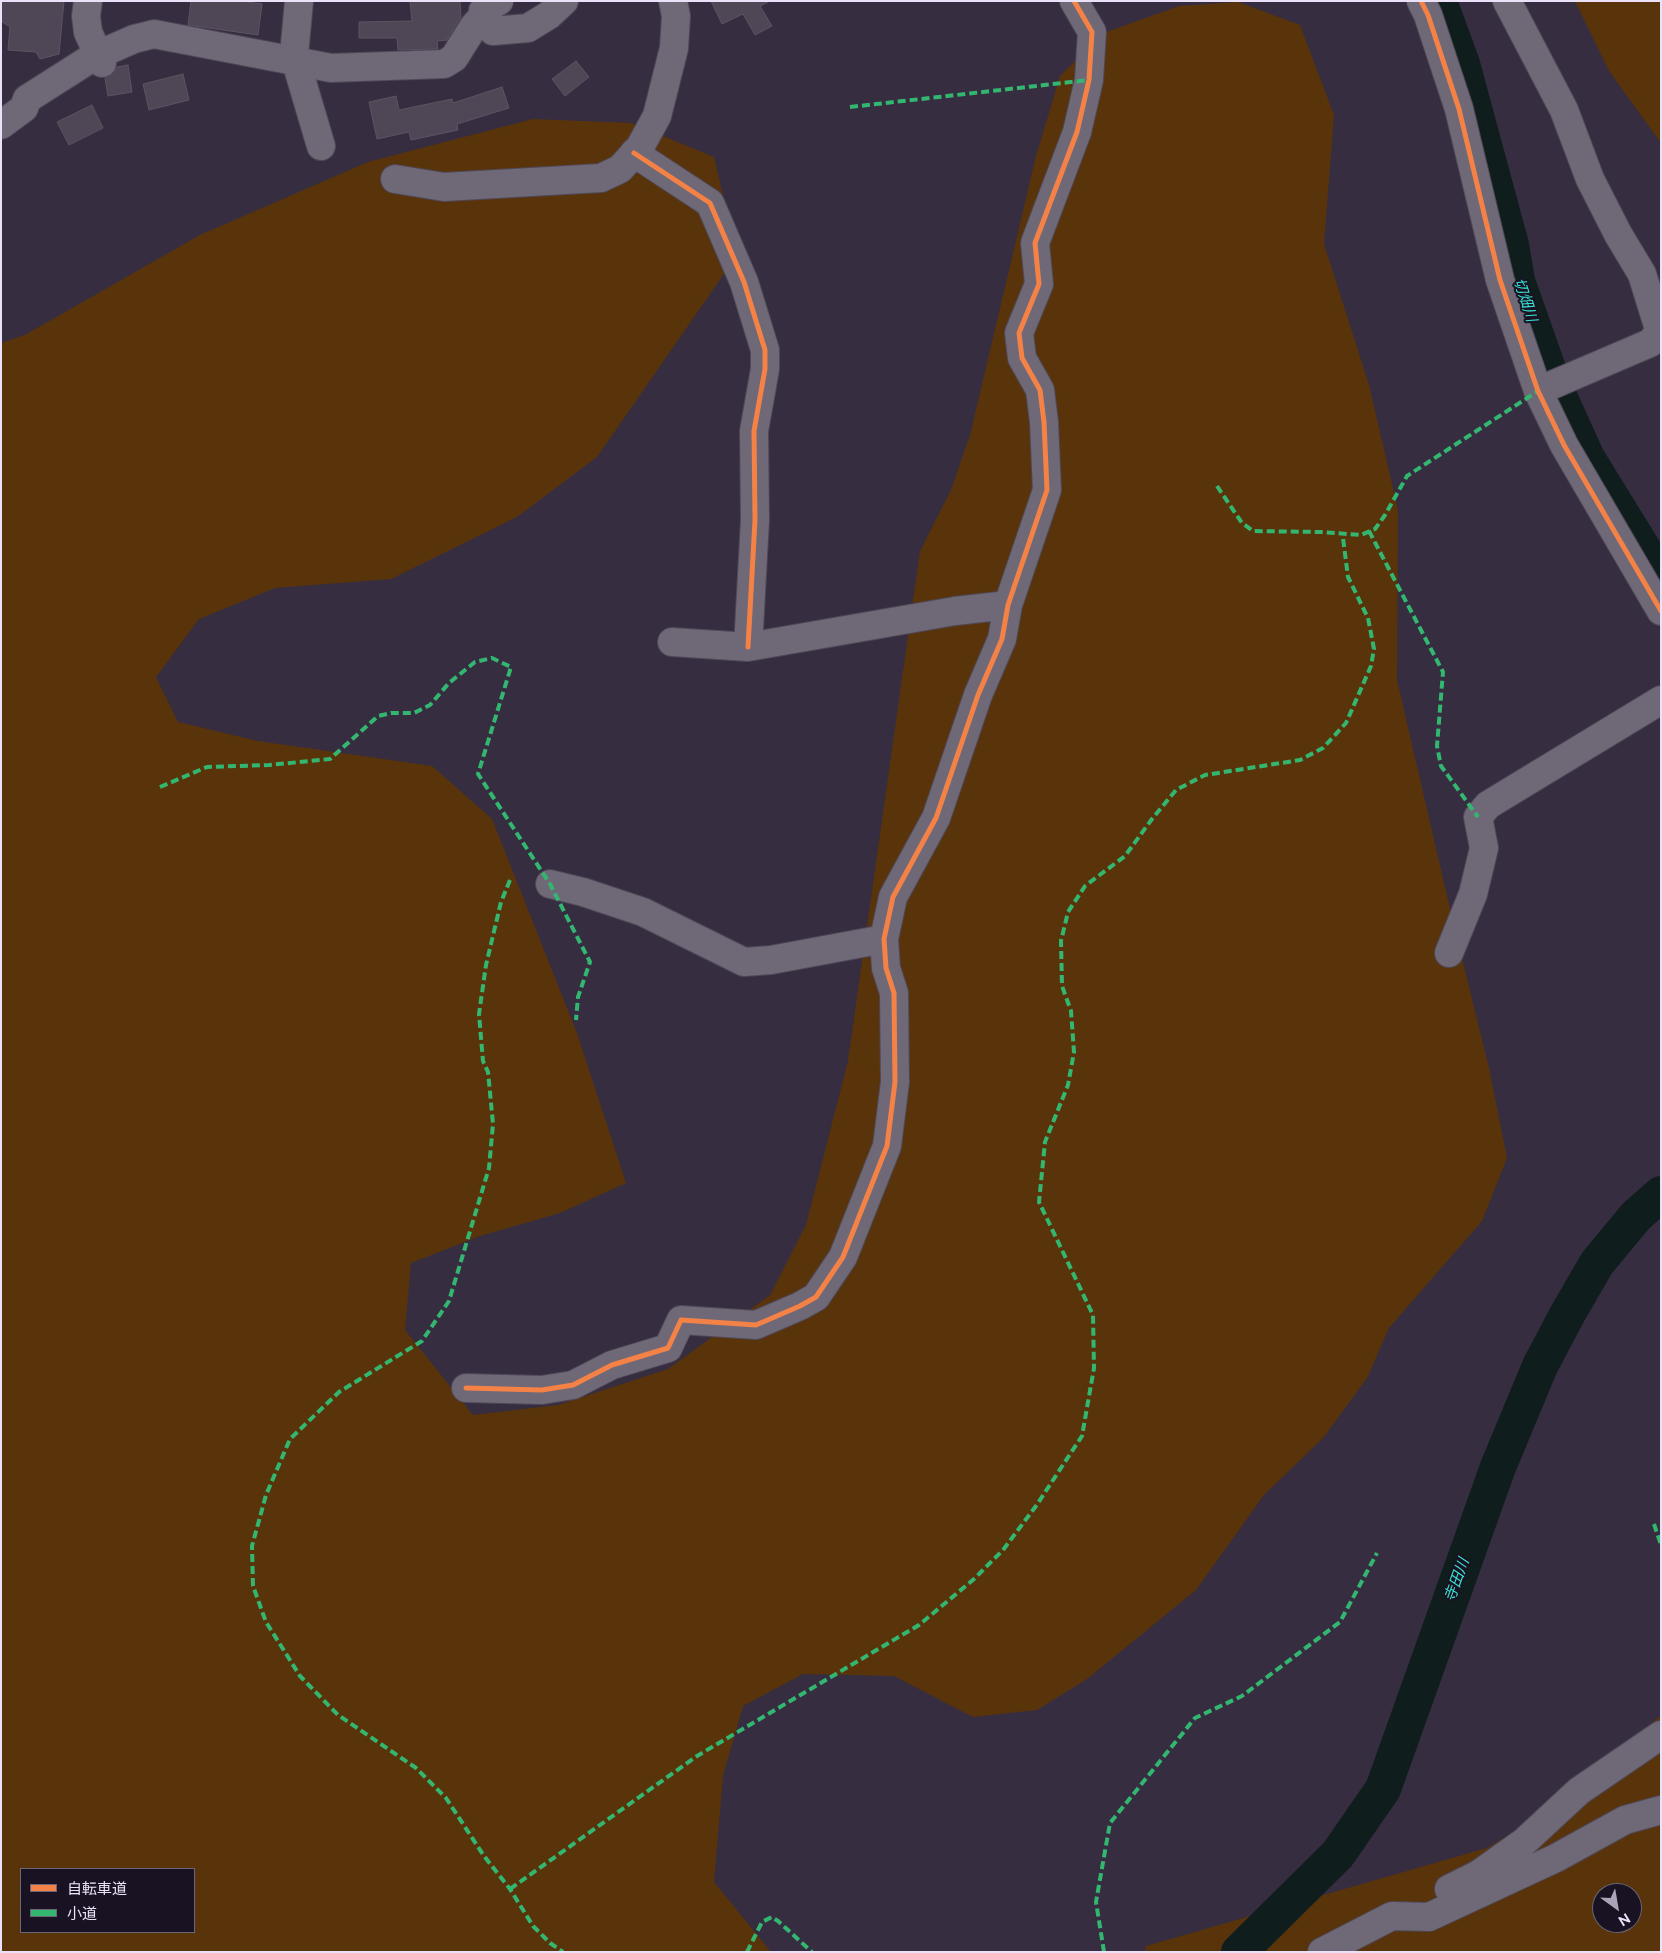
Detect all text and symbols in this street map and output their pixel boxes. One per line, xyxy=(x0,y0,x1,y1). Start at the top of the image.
water label: 切畑川 xyxy=(1509,276,1541,324)
water label: 寺田川 xyxy=(1441,1556,1473,1604)
legend xyxy=(20,1868,195,1933)
text: 自転車道 xyxy=(67,1880,127,1898)
north arrow xyxy=(1592,1883,1642,1933)
text: 小道 xyxy=(67,1905,97,1923)
text: N xyxy=(1616,1910,1633,1929)

